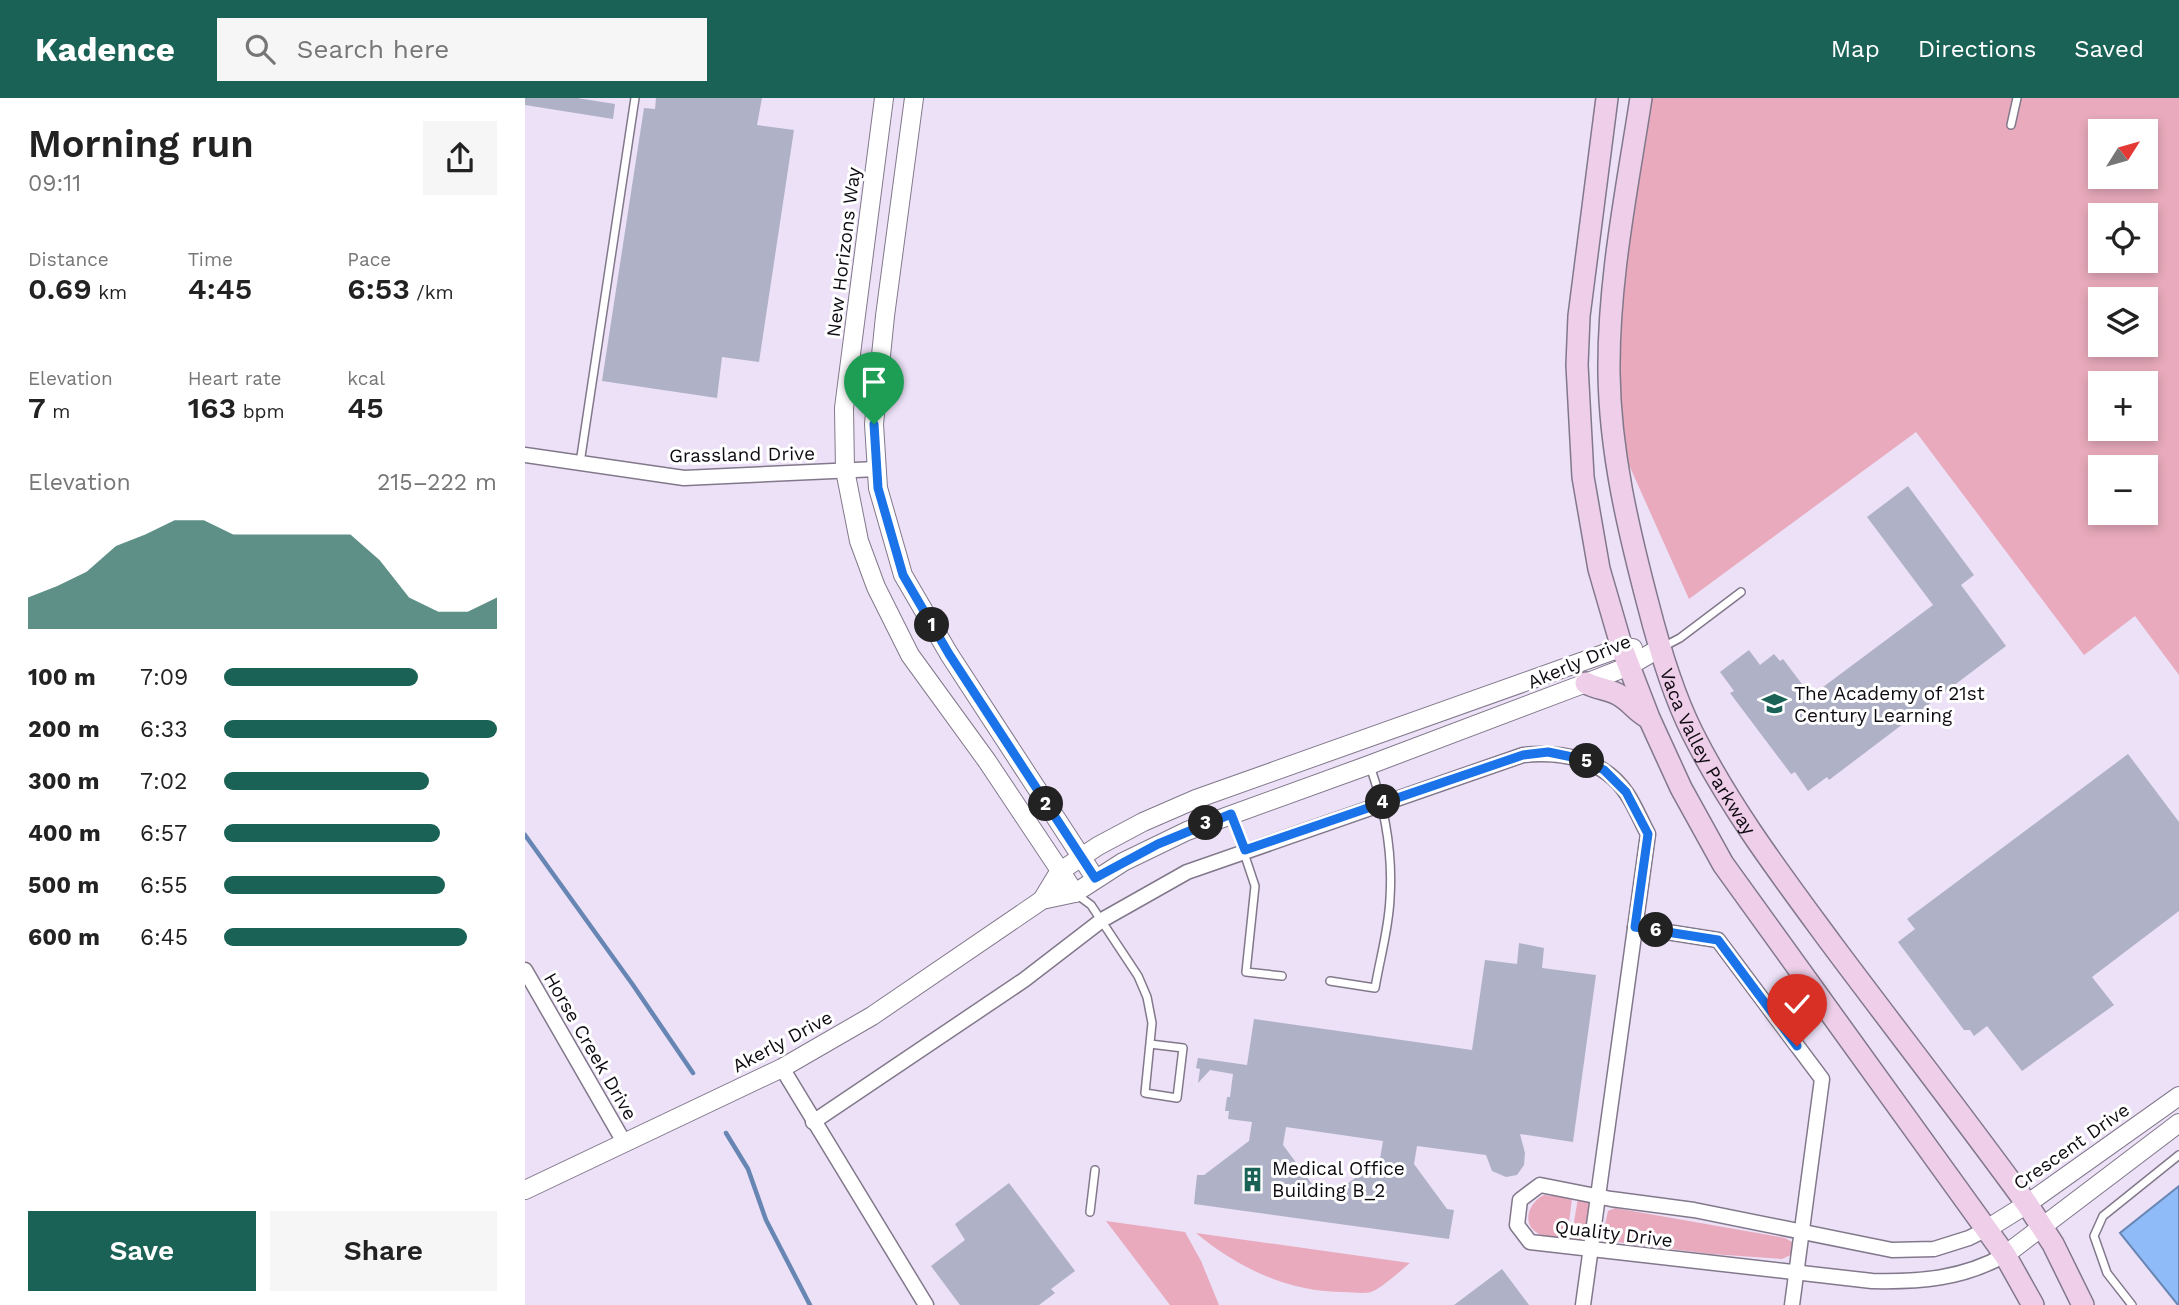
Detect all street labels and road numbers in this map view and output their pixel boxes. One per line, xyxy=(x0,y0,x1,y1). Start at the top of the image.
street label: New Horizons Way xyxy=(822,166,865,338)
street label: Grassland Drive xyxy=(669,442,815,467)
street label: Akerly Drive xyxy=(1524,629,1634,694)
street label: Vaca Valley Parkway xyxy=(1655,665,1761,839)
street label: Horse Creek Drive xyxy=(539,968,642,1124)
street label: Akerly Drive xyxy=(728,1005,836,1077)
street label: Crescent Drive xyxy=(2009,1098,2134,1195)
street label: Quality Drive xyxy=(1554,1215,1674,1252)

